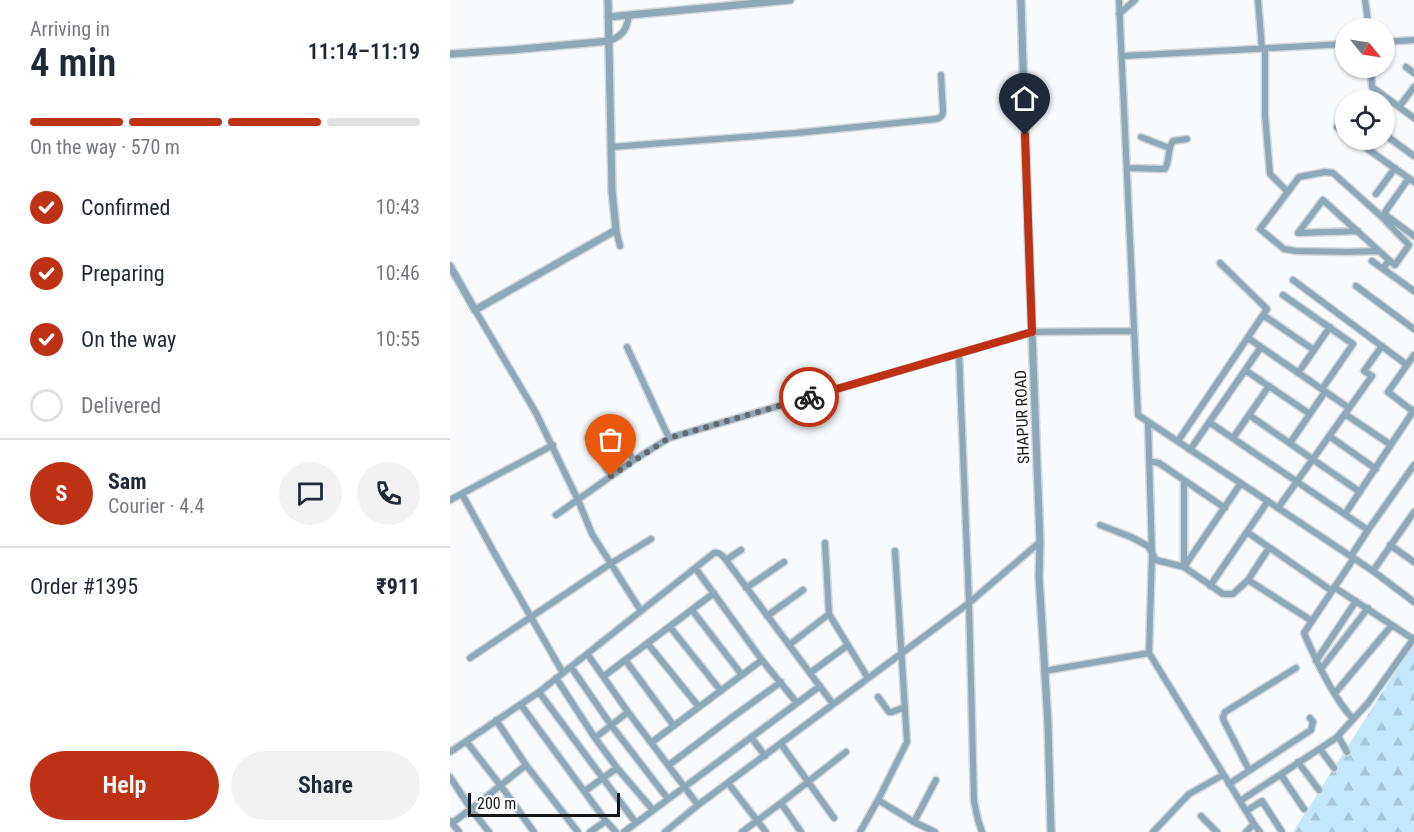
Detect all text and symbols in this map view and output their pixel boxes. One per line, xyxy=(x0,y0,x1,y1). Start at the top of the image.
text: Arriving in xyxy=(30,17,110,41)
north arrow xyxy=(1335,18,1395,78)
map controls xyxy=(1335,18,1395,150)
text: 11:14–11:19 xyxy=(308,39,420,64)
text: 4 min xyxy=(30,40,116,86)
pin xyxy=(999,73,1050,135)
icon: home xyxy=(1008,82,1041,115)
button: locate xyxy=(1335,90,1395,150)
text: On the way · 570 m xyxy=(30,135,180,159)
icon: check xyxy=(30,191,63,224)
text: Confirmed xyxy=(81,195,170,220)
text: 10:43 xyxy=(376,195,420,219)
icon: check xyxy=(30,257,63,290)
text: Preparing xyxy=(81,261,165,286)
text: 10:46 xyxy=(376,261,420,285)
icon: check xyxy=(30,323,63,356)
text: On the way xyxy=(81,327,176,352)
text: 10:55 xyxy=(376,327,420,351)
courier xyxy=(779,367,839,427)
street label: SHAPUR ROAD xyxy=(1011,370,1033,464)
icon: bike xyxy=(793,381,826,414)
text: Delivered xyxy=(81,393,161,418)
pin xyxy=(585,414,636,476)
icon: bag xyxy=(594,423,627,456)
button: chat xyxy=(279,462,342,525)
button: phone xyxy=(357,462,420,525)
text: Sam xyxy=(108,469,147,494)
text: S xyxy=(56,481,67,506)
text: Courier · 4.4 xyxy=(108,494,204,518)
text: Order #1395 xyxy=(30,574,138,599)
text: ₹911 xyxy=(376,574,420,599)
button: Help xyxy=(30,751,219,820)
button: Share xyxy=(231,751,420,820)
scale bar xyxy=(468,790,620,818)
text: 200 m xyxy=(477,794,516,813)

